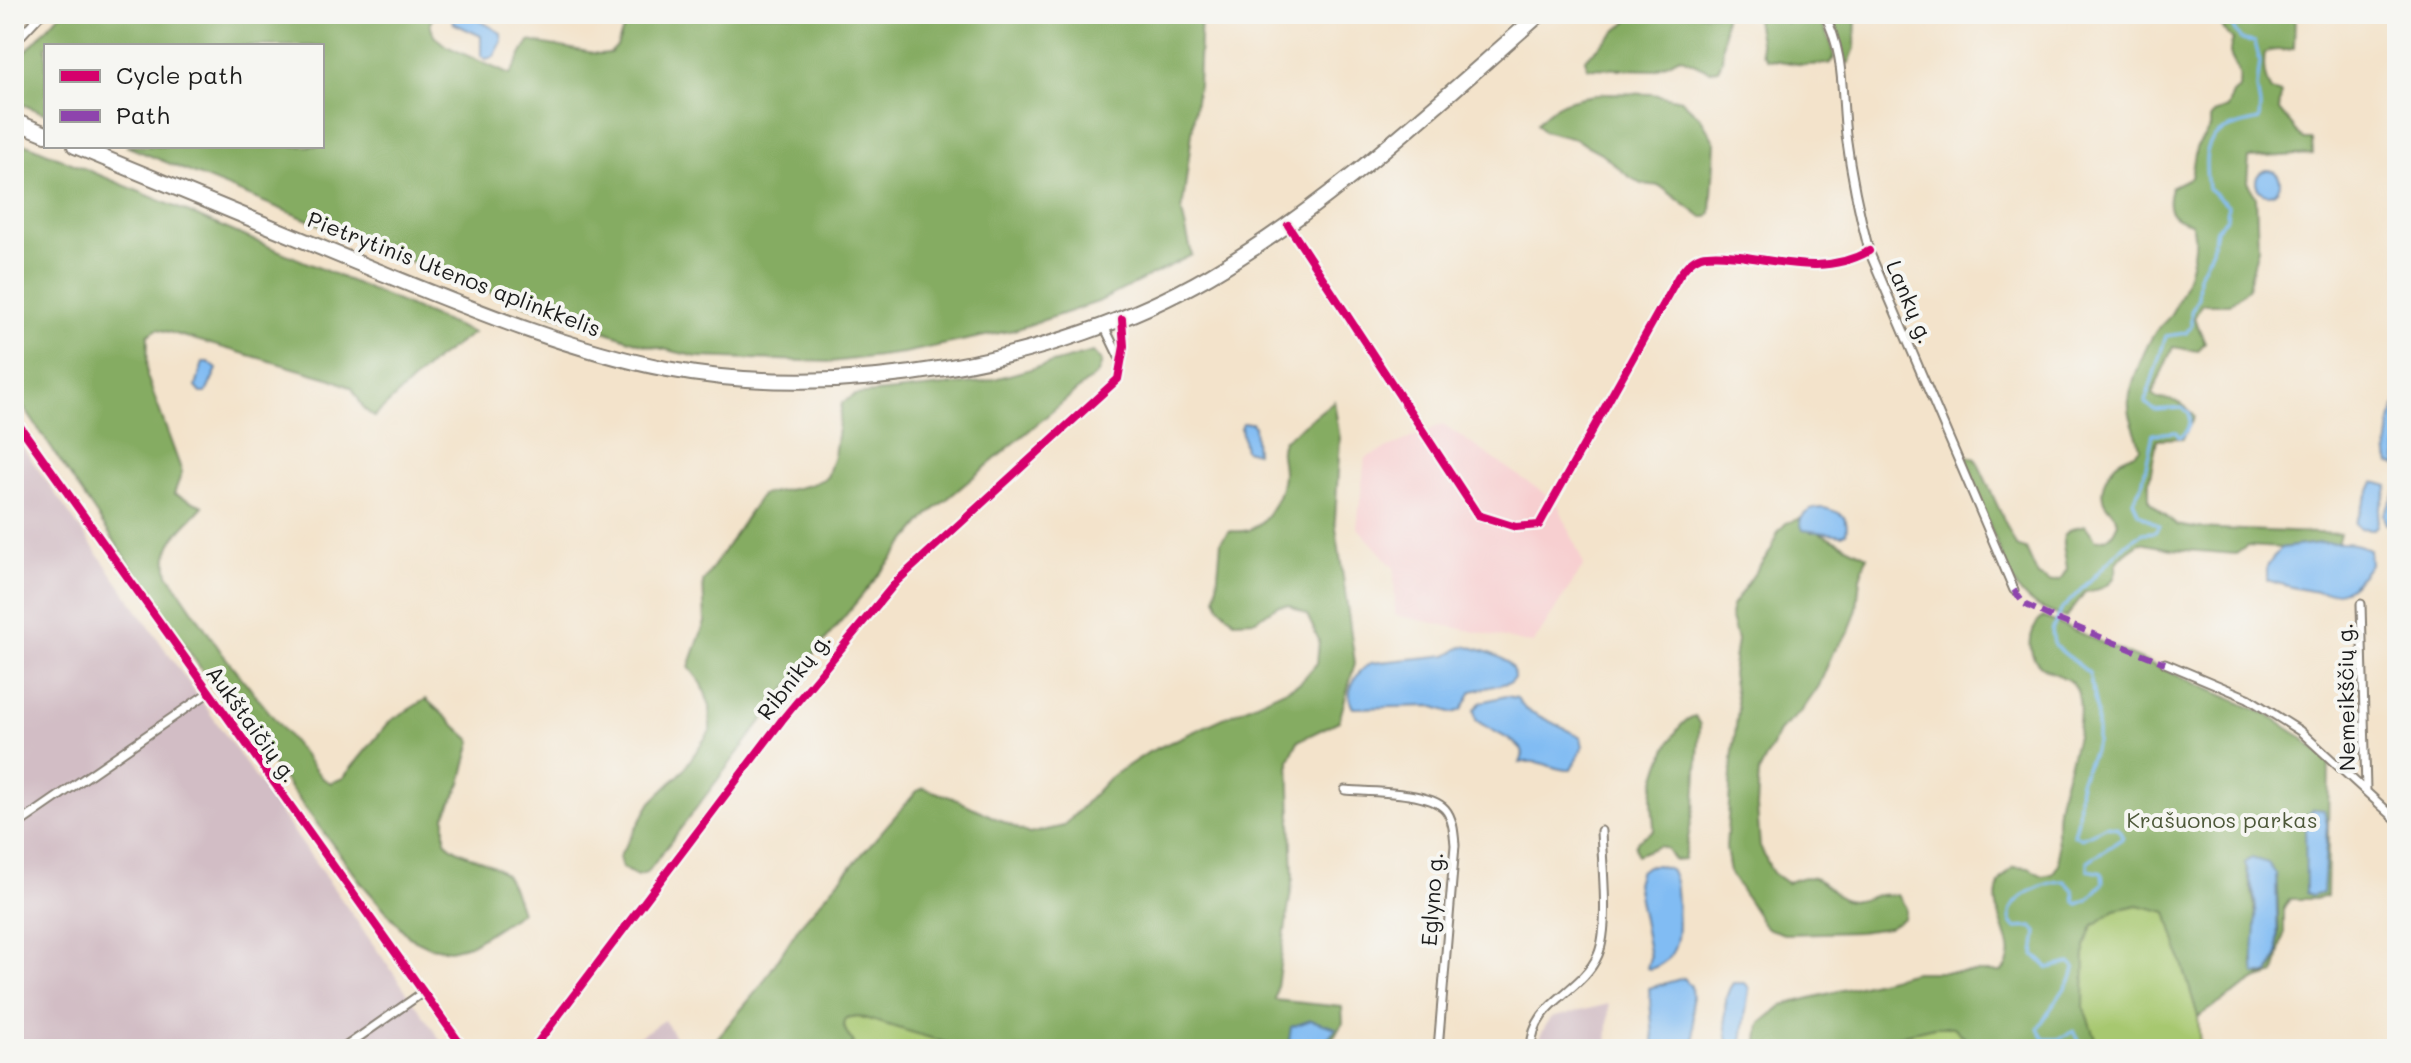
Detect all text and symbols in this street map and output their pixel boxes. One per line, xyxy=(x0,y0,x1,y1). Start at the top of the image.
legend xyxy=(44,44,324,148)
text: Cycle path xyxy=(116,59,242,90)
text: Path xyxy=(116,99,170,130)
street label: Pietrytinis Utenos aplinkkelis xyxy=(304,204,605,343)
street label: Lankų g. xyxy=(1880,256,1941,348)
street label: Nemeikščių g. xyxy=(2330,623,2361,771)
street label: Ribnikų g. xyxy=(750,626,837,726)
street label: Aukštaičių g. xyxy=(200,659,305,788)
park label: Krašuonos parkas xyxy=(2126,805,2318,834)
street label: Eglyno g. xyxy=(1414,851,1449,947)

